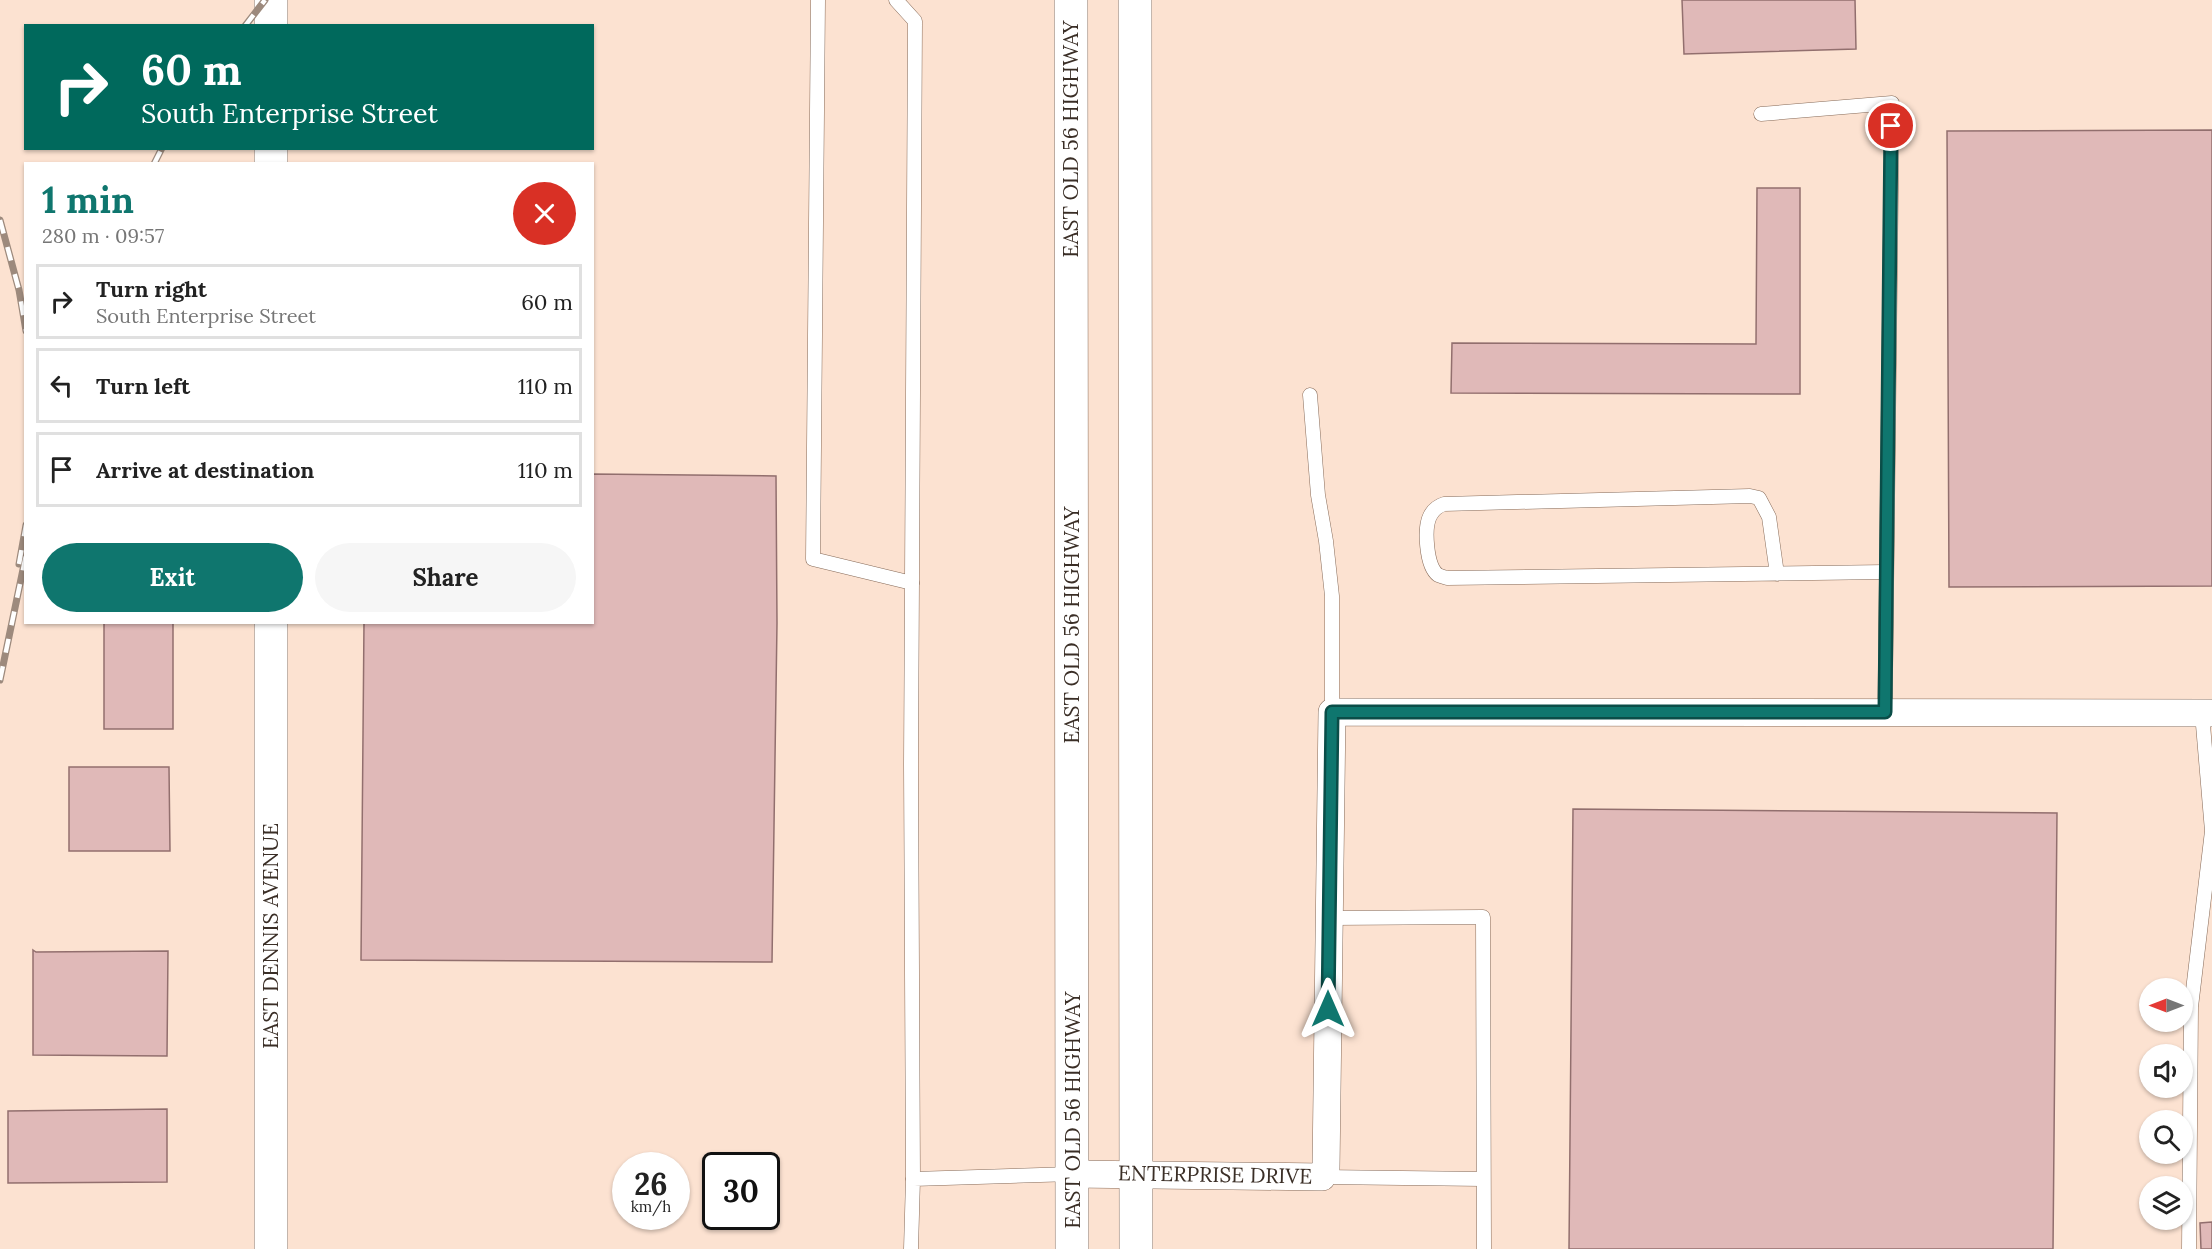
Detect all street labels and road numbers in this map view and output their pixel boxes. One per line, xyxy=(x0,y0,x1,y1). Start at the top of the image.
street label: EAST OLD 56 HIGHWAY xyxy=(1057,20,1084,258)
street label: EAST OLD 56 HIGHWAY xyxy=(1058,506,1085,744)
street label: EAST DENNIS AVENUE xyxy=(257,823,284,1049)
street label: EAST OLD 56 HIGHWAY xyxy=(1059,991,1086,1229)
street label: ENTERPRISE DRIVE xyxy=(1118,1159,1312,1190)

